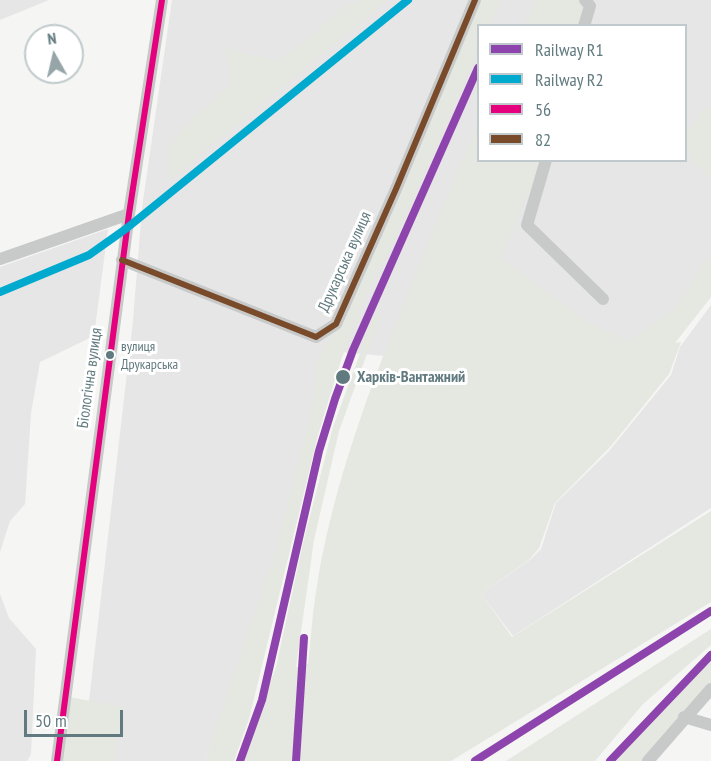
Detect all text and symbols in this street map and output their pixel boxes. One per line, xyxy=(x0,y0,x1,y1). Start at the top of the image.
north arrow xyxy=(24,24,84,84)
legend xyxy=(477,24,687,162)
text: N xyxy=(46,28,57,49)
text: Railway R1 xyxy=(535,38,604,61)
text: Railway R2 xyxy=(535,68,604,91)
text: 56 xyxy=(535,98,551,121)
text: 82 xyxy=(535,128,551,151)
street label: Друкарська вулиця xyxy=(314,209,376,315)
street label: Біологічна вулиця xyxy=(73,327,107,429)
place label: вулиця Друкарська xyxy=(121,339,178,372)
marker: вулиця Друкарська xyxy=(104,349,116,361)
place label: Харків-Вантажний xyxy=(357,367,465,387)
marker: Харків-Вантажний xyxy=(334,368,352,386)
scale bar xyxy=(27,698,126,736)
text: 50 m xyxy=(35,709,67,732)

